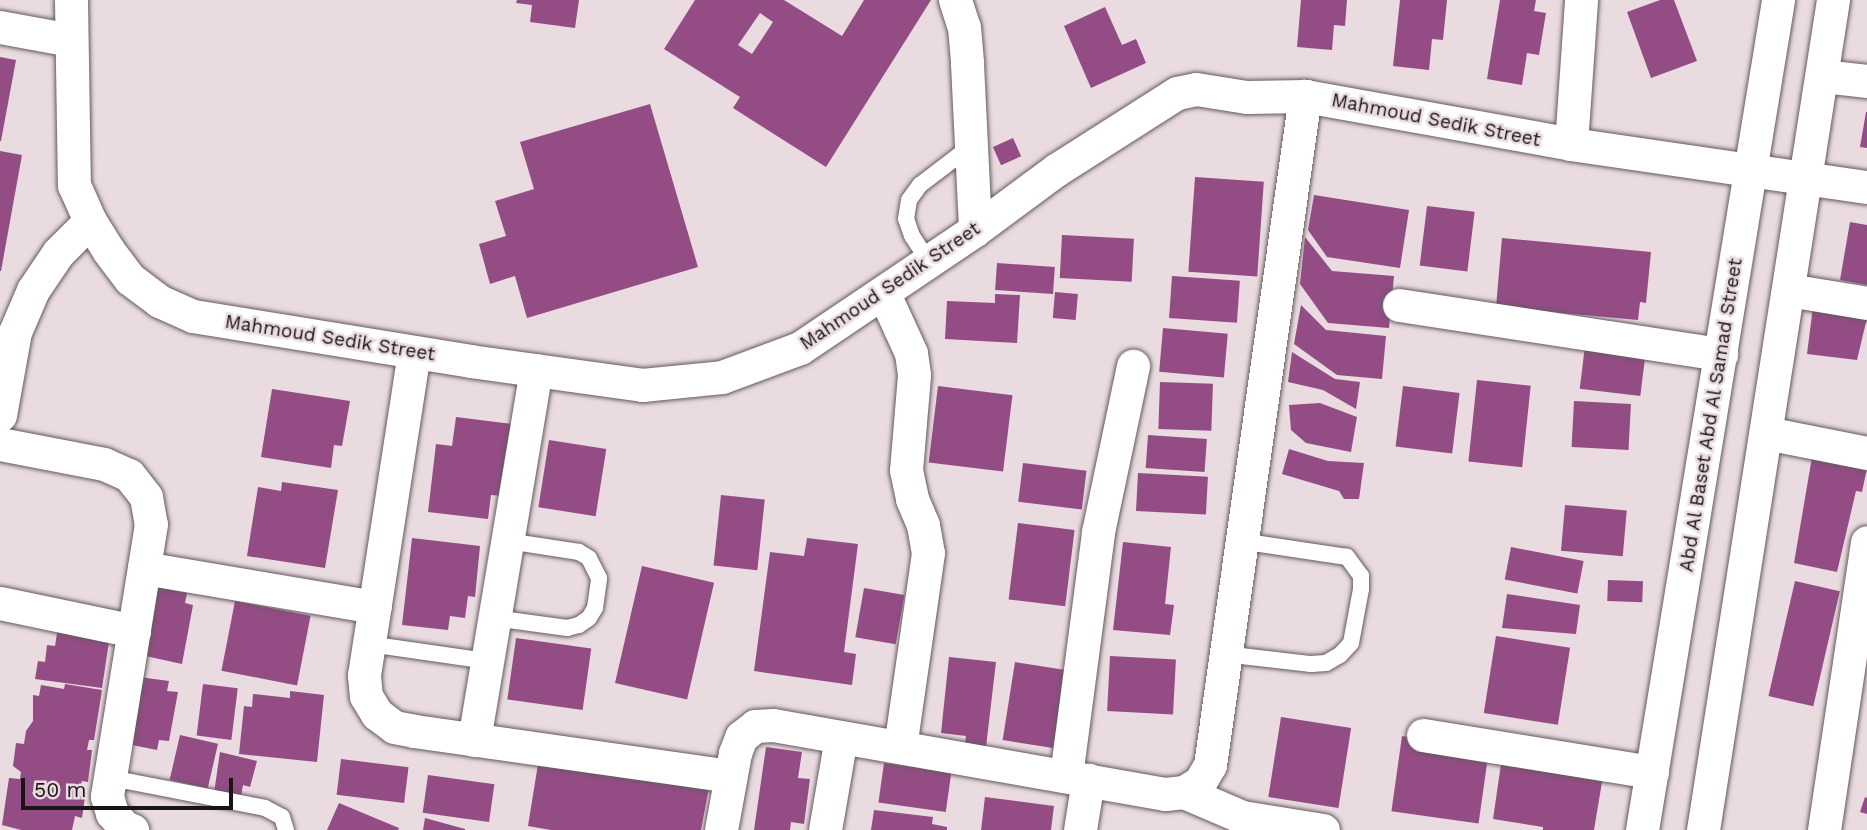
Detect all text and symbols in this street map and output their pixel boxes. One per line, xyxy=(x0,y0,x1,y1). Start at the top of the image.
street label: Mahmoud Sedik Street xyxy=(1329,89,1543,151)
street label: Mahmoud Sedik Street xyxy=(795,217,985,355)
street label: Abd Al Baset Abd Al Samad Street xyxy=(1675,255,1747,575)
street label: Mahmoud Sedik Street xyxy=(223,310,437,366)
scale bar xyxy=(24,764,236,808)
text: 50 m xyxy=(34,777,86,802)

